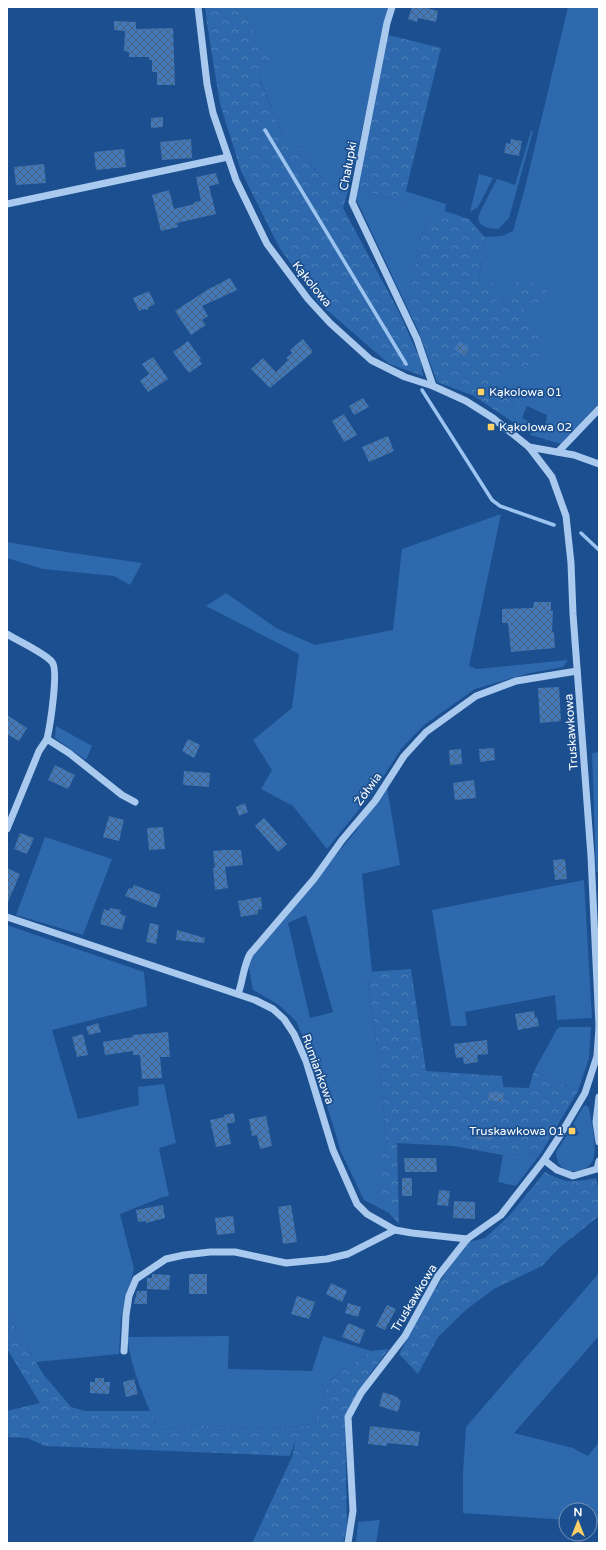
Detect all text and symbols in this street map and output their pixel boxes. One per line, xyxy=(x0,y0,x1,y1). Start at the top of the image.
street label: Chałupki xyxy=(336,140,360,192)
street label: Kąkolowa xyxy=(289,258,335,310)
place label: Kąkolowa 01 xyxy=(489,385,562,399)
marker: Kąkolowa 01 xyxy=(476,387,486,397)
place label: Kąkolowa 02 xyxy=(499,420,572,434)
marker: Kąkolowa 02 xyxy=(486,422,496,432)
street label: Truskawkowa xyxy=(561,693,581,771)
street label: Żółwia xyxy=(351,770,385,808)
street label: Rumiankowa xyxy=(299,1032,337,1106)
place label: Truskawkowa 01 xyxy=(469,1124,564,1138)
marker: Truskawkowa 01 xyxy=(567,1126,577,1136)
street label: Truskawkowa xyxy=(388,1262,440,1334)
north arrow xyxy=(558,1502,598,1542)
text: N xyxy=(574,1506,582,1519)

